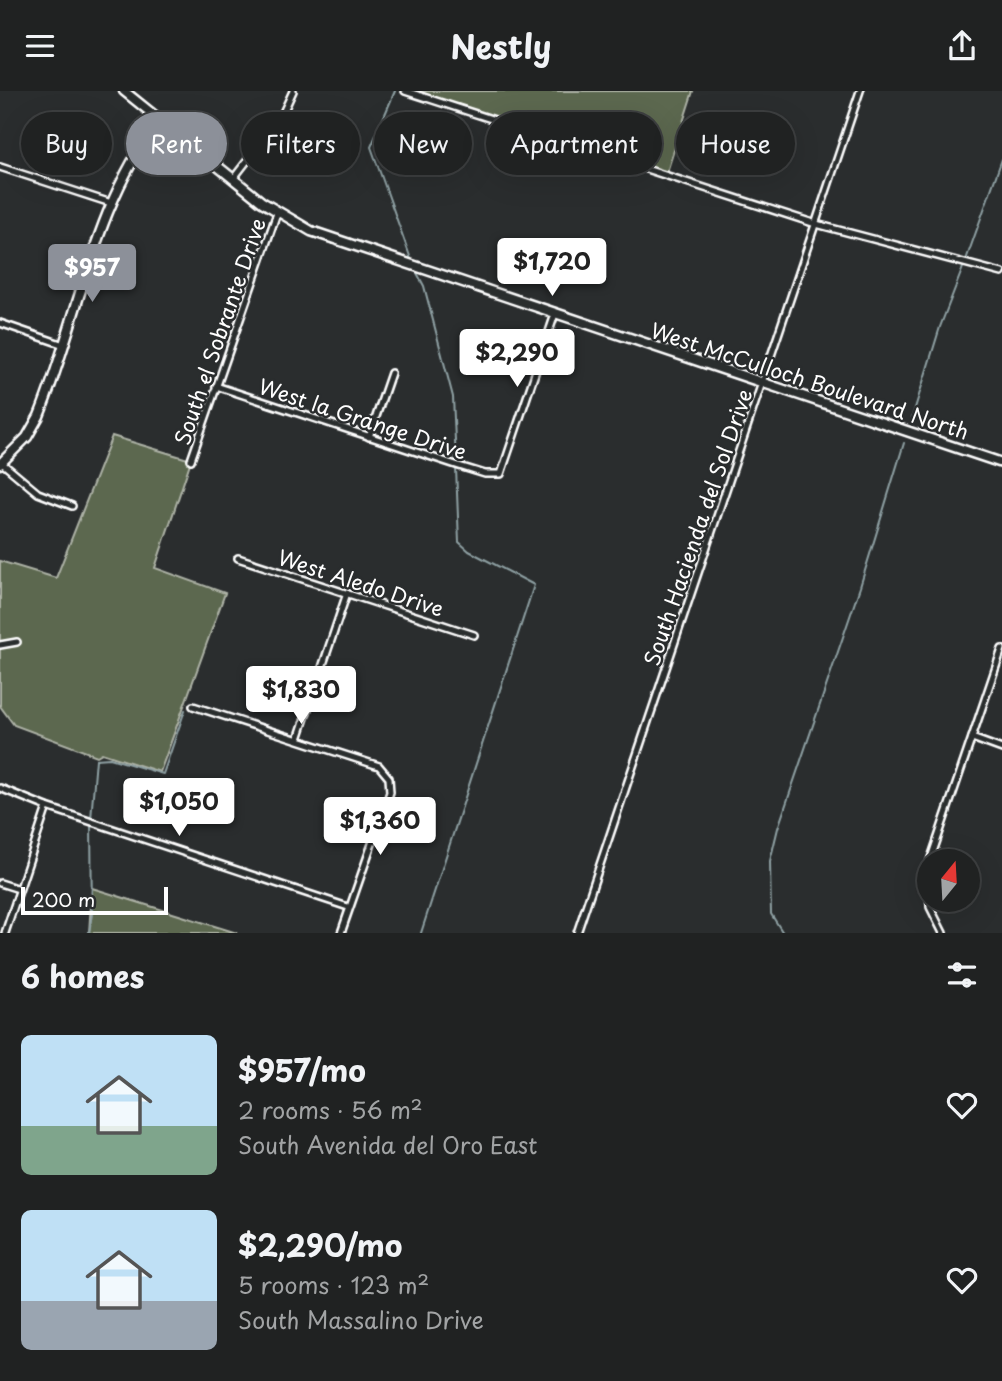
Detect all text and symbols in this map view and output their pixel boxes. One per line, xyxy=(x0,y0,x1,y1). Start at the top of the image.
text: Nestly xyxy=(451,22,551,70)
icon: menu xyxy=(21,27,59,65)
icon: share xyxy=(943,27,981,65)
chip: Buy xyxy=(21,112,112,175)
chip: Rent xyxy=(126,112,227,175)
chip: Filters xyxy=(241,112,360,175)
chip: New xyxy=(374,112,472,175)
chip: Apartment xyxy=(486,112,662,175)
chip: House xyxy=(676,112,795,175)
street label: South el Sobrante Drive xyxy=(165,213,273,449)
pin: $1,720 xyxy=(495,239,609,298)
text: $1,720 xyxy=(513,243,591,278)
pin: $957 xyxy=(51,245,133,304)
text: $957 xyxy=(64,249,120,284)
street label: West McCulloch Boulevard North xyxy=(647,313,973,447)
pin: $2,290 xyxy=(460,329,574,389)
text: $2,290 xyxy=(476,334,558,369)
street label: West la Grange Drive xyxy=(255,369,471,467)
street label: South Hacienda del Sol Drive xyxy=(635,384,759,670)
street label: West Aledo Drive xyxy=(274,540,448,624)
pin: $1,830 xyxy=(244,667,358,726)
text: $1,830 xyxy=(262,671,340,706)
pin: $1,050 xyxy=(122,779,236,838)
text: $1,050 xyxy=(139,783,219,818)
pin: $1,360 xyxy=(323,797,437,857)
text: $1,360 xyxy=(340,802,420,837)
north arrow xyxy=(917,849,980,912)
map controls xyxy=(917,849,980,912)
scale bar xyxy=(21,884,168,916)
text: 200 m xyxy=(32,885,95,913)
text: 6 homes xyxy=(21,953,144,998)
icon: filters xyxy=(943,956,981,994)
text: $957/mo xyxy=(238,1047,366,1092)
icon: home xyxy=(77,1063,161,1147)
icon: heart xyxy=(943,1086,981,1124)
text: 2 rooms · 56 m² xyxy=(238,1092,423,1127)
text: South Avenida del Oro East xyxy=(238,1127,537,1162)
text: $2,290/mo xyxy=(238,1222,402,1267)
icon: home xyxy=(77,1238,161,1322)
icon: heart xyxy=(943,1261,981,1299)
text: 5 rooms · 123 m² xyxy=(238,1267,429,1302)
text: South Massalino Drive xyxy=(238,1302,484,1337)

